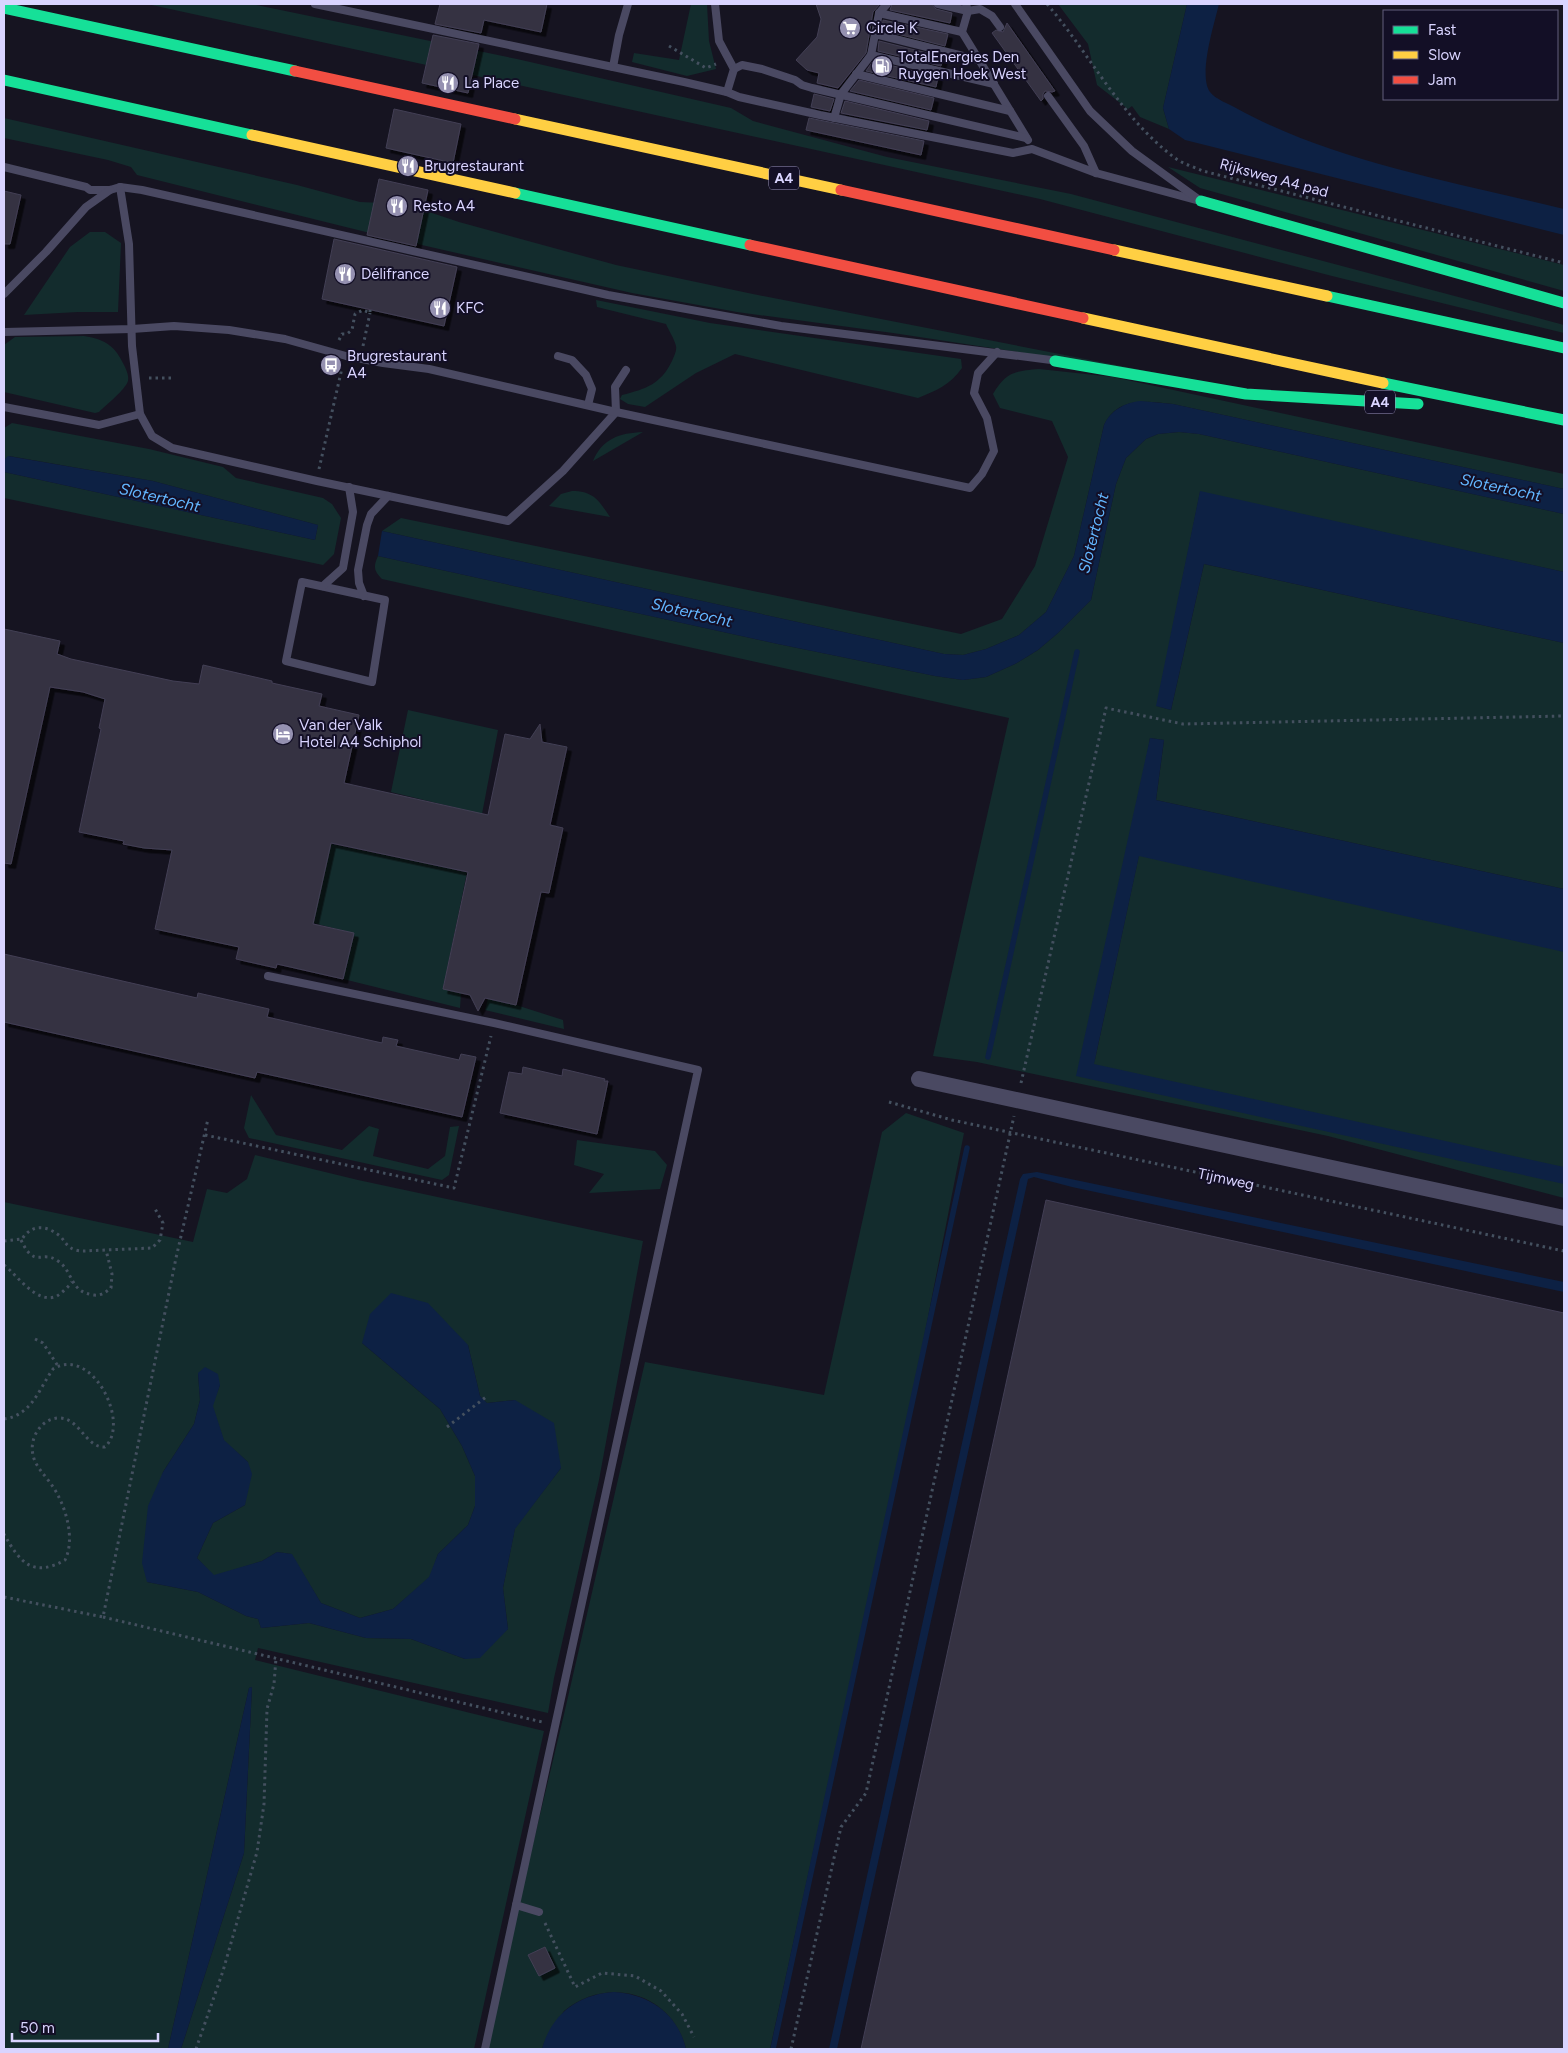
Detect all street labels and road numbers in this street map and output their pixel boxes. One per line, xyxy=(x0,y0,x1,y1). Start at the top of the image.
street label: Rijksweg A4 pad xyxy=(1218,155,1330,201)
road number: A4 xyxy=(769,167,799,190)
road number: A4 xyxy=(1365,391,1395,414)
street label: Tijmweg xyxy=(1196,1164,1256,1194)

